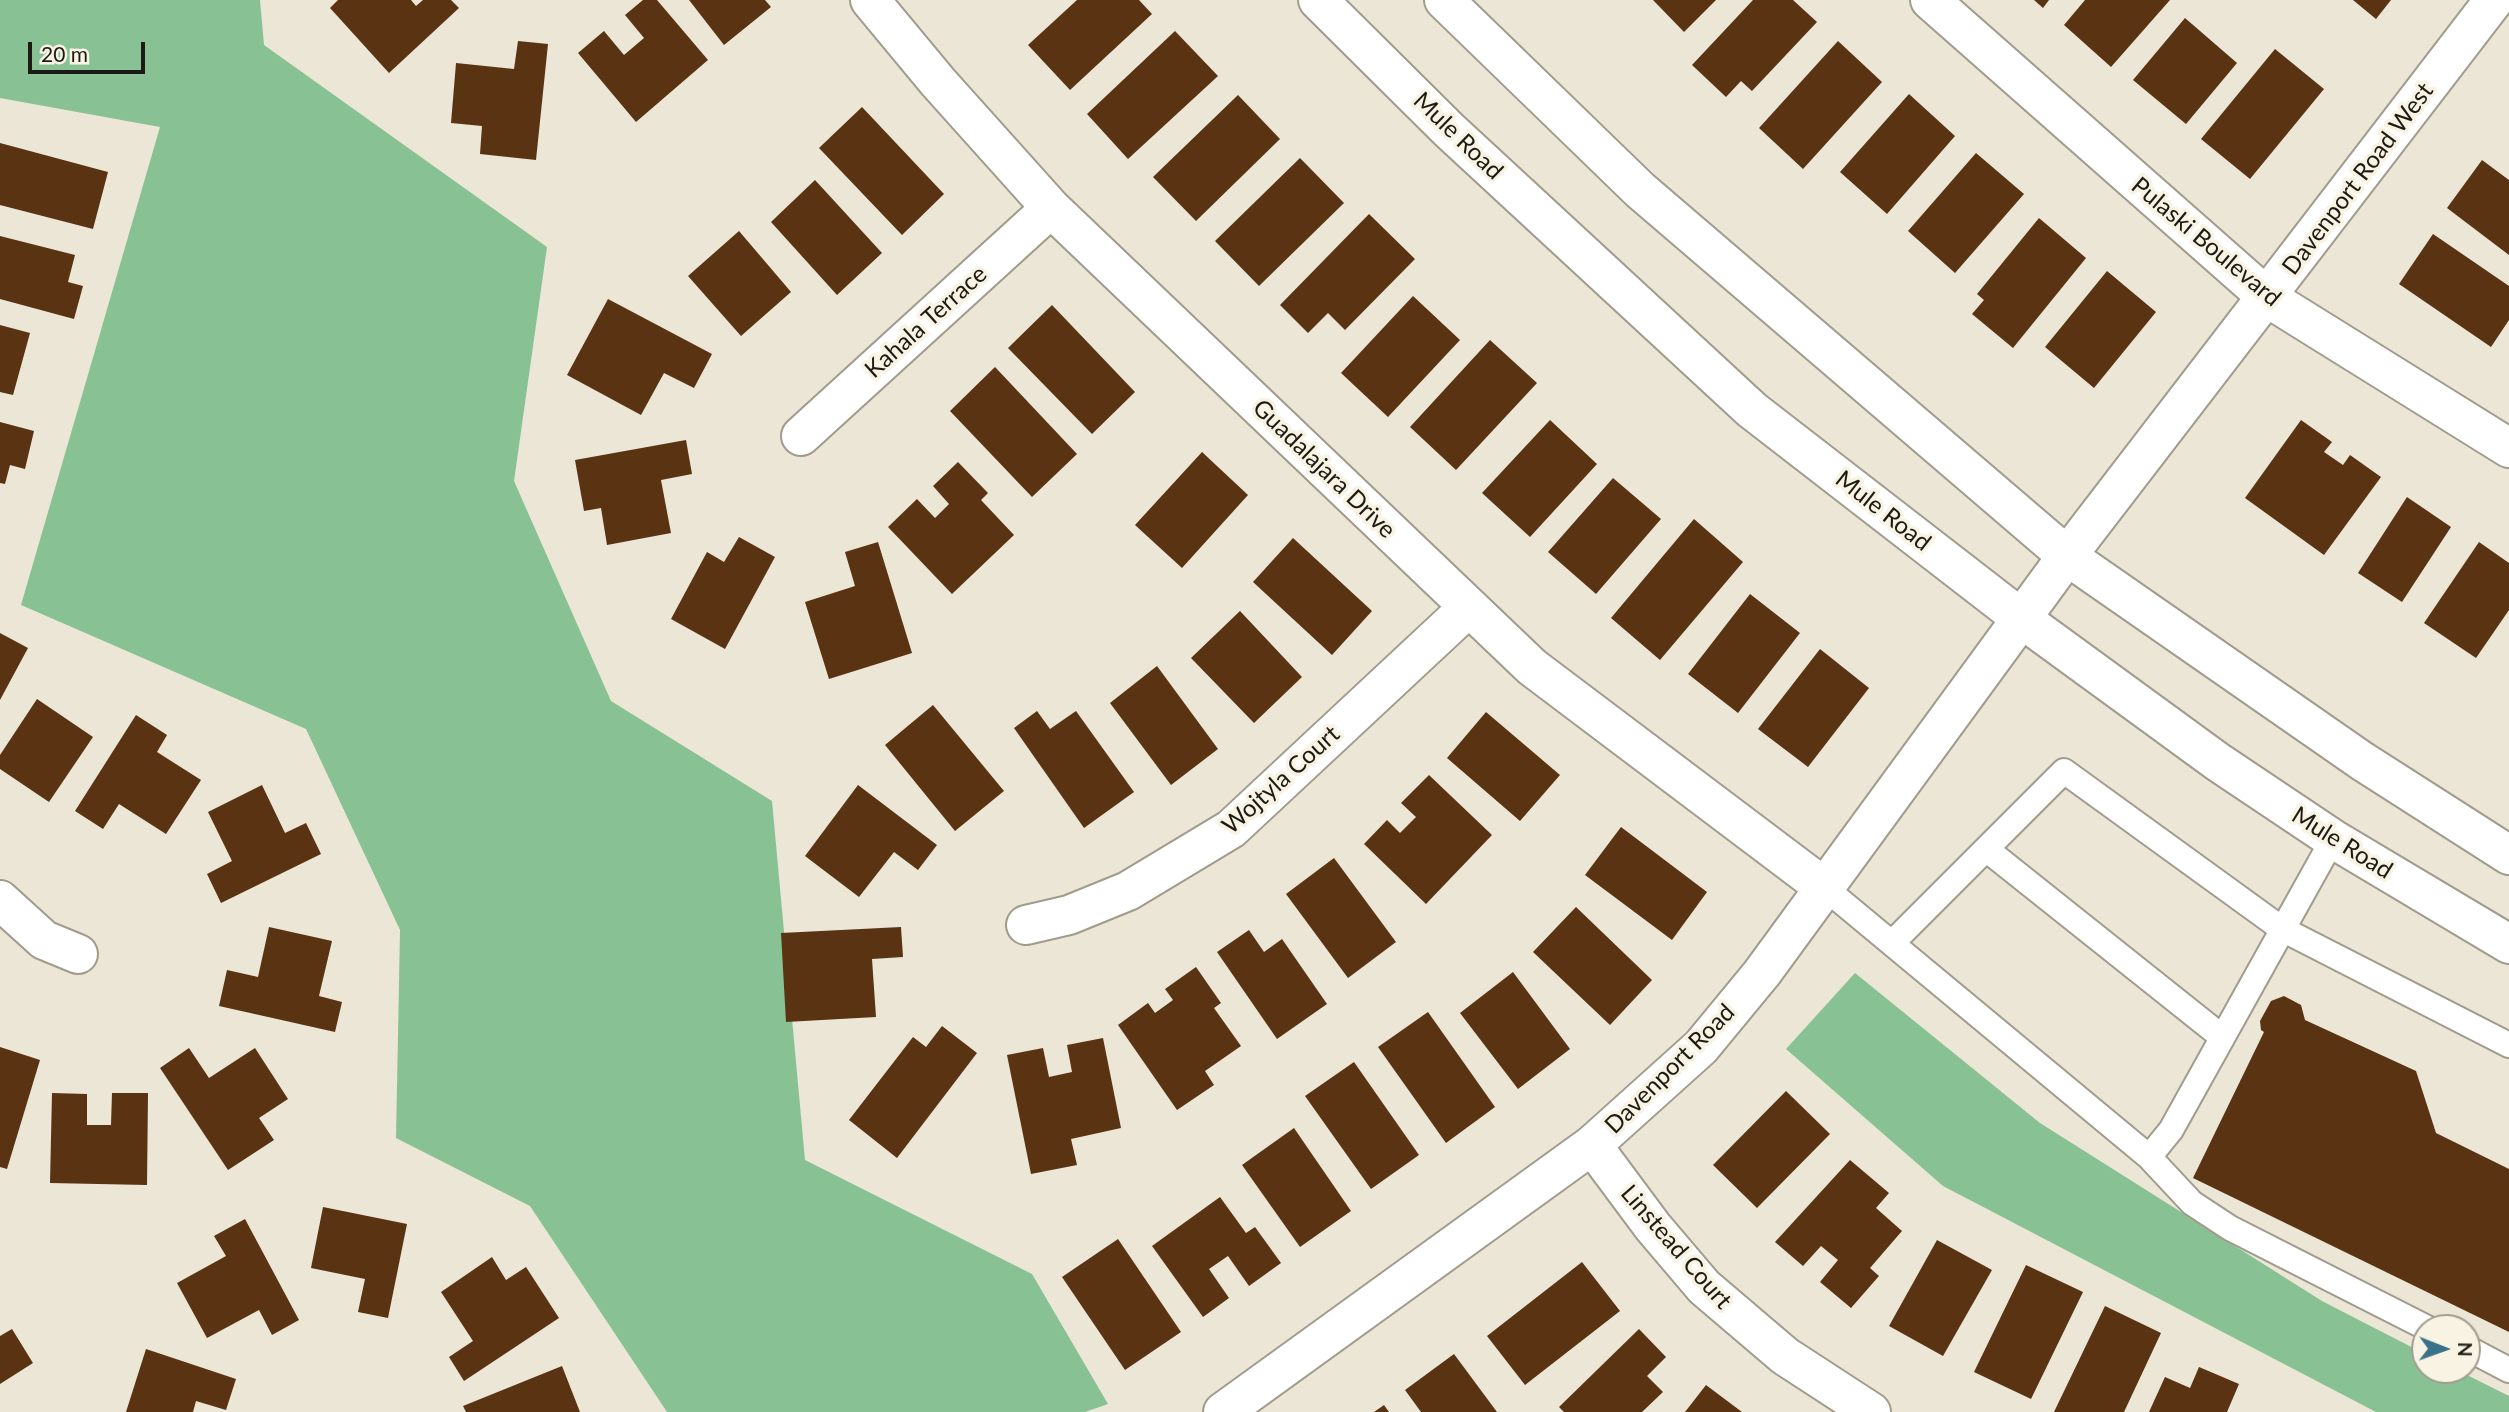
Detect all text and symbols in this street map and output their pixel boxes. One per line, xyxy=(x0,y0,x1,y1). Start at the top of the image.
scale bar xyxy=(32,28,149,72)
text: 20 m xyxy=(41,41,88,66)
street label: Davenport Road West xyxy=(2276,77,2440,281)
street label: Mule Road xyxy=(1407,86,1509,186)
street label: Pulaski Boulevard xyxy=(2126,171,2286,313)
street label: Kahala Terrace xyxy=(859,260,993,384)
street label: Guadalajara Drive xyxy=(1247,394,1401,544)
street label: Mule Road xyxy=(1830,465,1936,557)
street label: Wojtyla Court xyxy=(1216,720,1346,840)
street label: Mule Road xyxy=(2286,801,2398,885)
street label: Davenport Road xyxy=(1599,998,1741,1140)
street label: Linstead Court xyxy=(1614,1179,1738,1315)
north arrow xyxy=(2411,1314,2481,1384)
text: N xyxy=(2454,1342,2477,1357)

